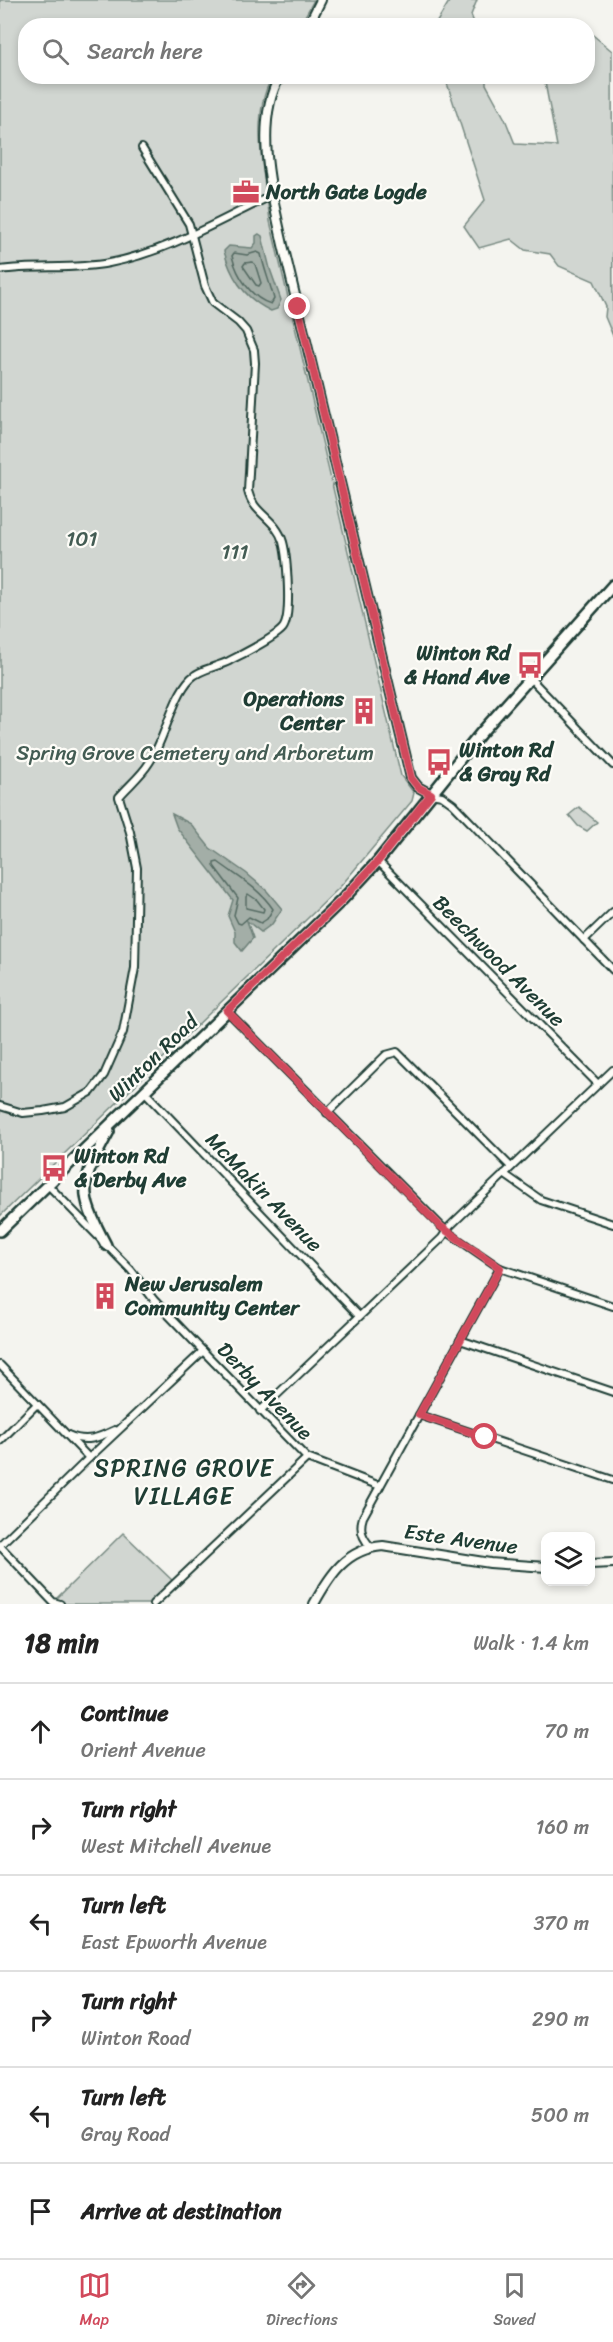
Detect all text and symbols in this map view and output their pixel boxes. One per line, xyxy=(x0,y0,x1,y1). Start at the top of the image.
search box xyxy=(18,18,595,84)
text: Search here xyxy=(87,32,203,71)
icon: search xyxy=(39,35,72,68)
place label: North Gate Logde xyxy=(265,173,427,211)
office icon: North Gate Logde xyxy=(231,177,261,207)
route end xyxy=(284,293,310,319)
park label: 101 xyxy=(66,520,98,558)
park label: 111 xyxy=(221,533,249,571)
place label: Winton Rd & Hand Ave xyxy=(404,634,512,696)
bus stop icon: Winton Rd & Hand Ave xyxy=(515,650,545,680)
place label: Operations Center xyxy=(243,680,345,742)
building icon: Operations Center xyxy=(349,696,379,726)
place label: Winton Rd & Gray Rd xyxy=(459,731,555,793)
park label: Spring Grove Cemetery and Arboretum xyxy=(16,734,374,772)
bus stop icon: Winton Rd & Gray Rd xyxy=(424,747,454,777)
street label: Beechwood Avenue xyxy=(423,885,575,1037)
street label: Winton Road xyxy=(99,1003,209,1112)
street label: McMakin Avenue xyxy=(196,1122,332,1262)
place label: Winton Rd & Derby Ave xyxy=(74,1137,187,1199)
bus stop icon: Winton Rd & Derby Ave xyxy=(39,1153,69,1183)
place label: New Jerusalem Community Center xyxy=(124,1265,301,1327)
building icon: New Jerusalem Community Center xyxy=(90,1281,120,1311)
street label: Derby Avenue xyxy=(207,1332,323,1450)
route start xyxy=(471,1423,497,1449)
district label: SPRING GROVE VILLAGE xyxy=(94,1447,274,1517)
street label: Este Avenue xyxy=(402,1512,520,1566)
map controls xyxy=(541,1532,595,1586)
button: layers xyxy=(541,1532,595,1586)
text: 18 min xyxy=(24,1620,99,1666)
text: Walk · 1.4 km xyxy=(473,1626,589,1661)
text: Continue xyxy=(81,1694,169,1733)
text: 70 m xyxy=(544,1714,589,1749)
icon: ahead xyxy=(24,1715,57,1748)
text: Orient Avenue xyxy=(81,1733,206,1768)
text: Turn right xyxy=(81,1790,176,1829)
text: 160 m xyxy=(536,1810,589,1845)
icon: right xyxy=(24,1811,57,1844)
text: West Mitchell Avenue xyxy=(81,1829,271,1864)
text: Turn left xyxy=(81,1886,166,1925)
text: 370 m xyxy=(533,1906,589,1941)
icon: left xyxy=(24,1907,57,1940)
text: East Epworth Avenue xyxy=(81,1925,267,1960)
text: Turn right xyxy=(81,1982,176,2021)
text: 290 m xyxy=(532,2002,589,2037)
icon: right xyxy=(24,2003,57,2036)
text: Winton Road xyxy=(81,2021,190,2056)
text: Turn left xyxy=(81,2078,166,2117)
text: 500 m xyxy=(531,2098,589,2133)
icon: left xyxy=(24,2099,57,2132)
text: Gray Road xyxy=(81,2117,170,2152)
text: Arrive at destination xyxy=(81,2192,282,2231)
icon: arrive xyxy=(24,2195,57,2228)
tab: Map xyxy=(78,2269,111,2334)
tab: Directions xyxy=(266,2269,338,2334)
tab: Saved xyxy=(493,2269,535,2334)

